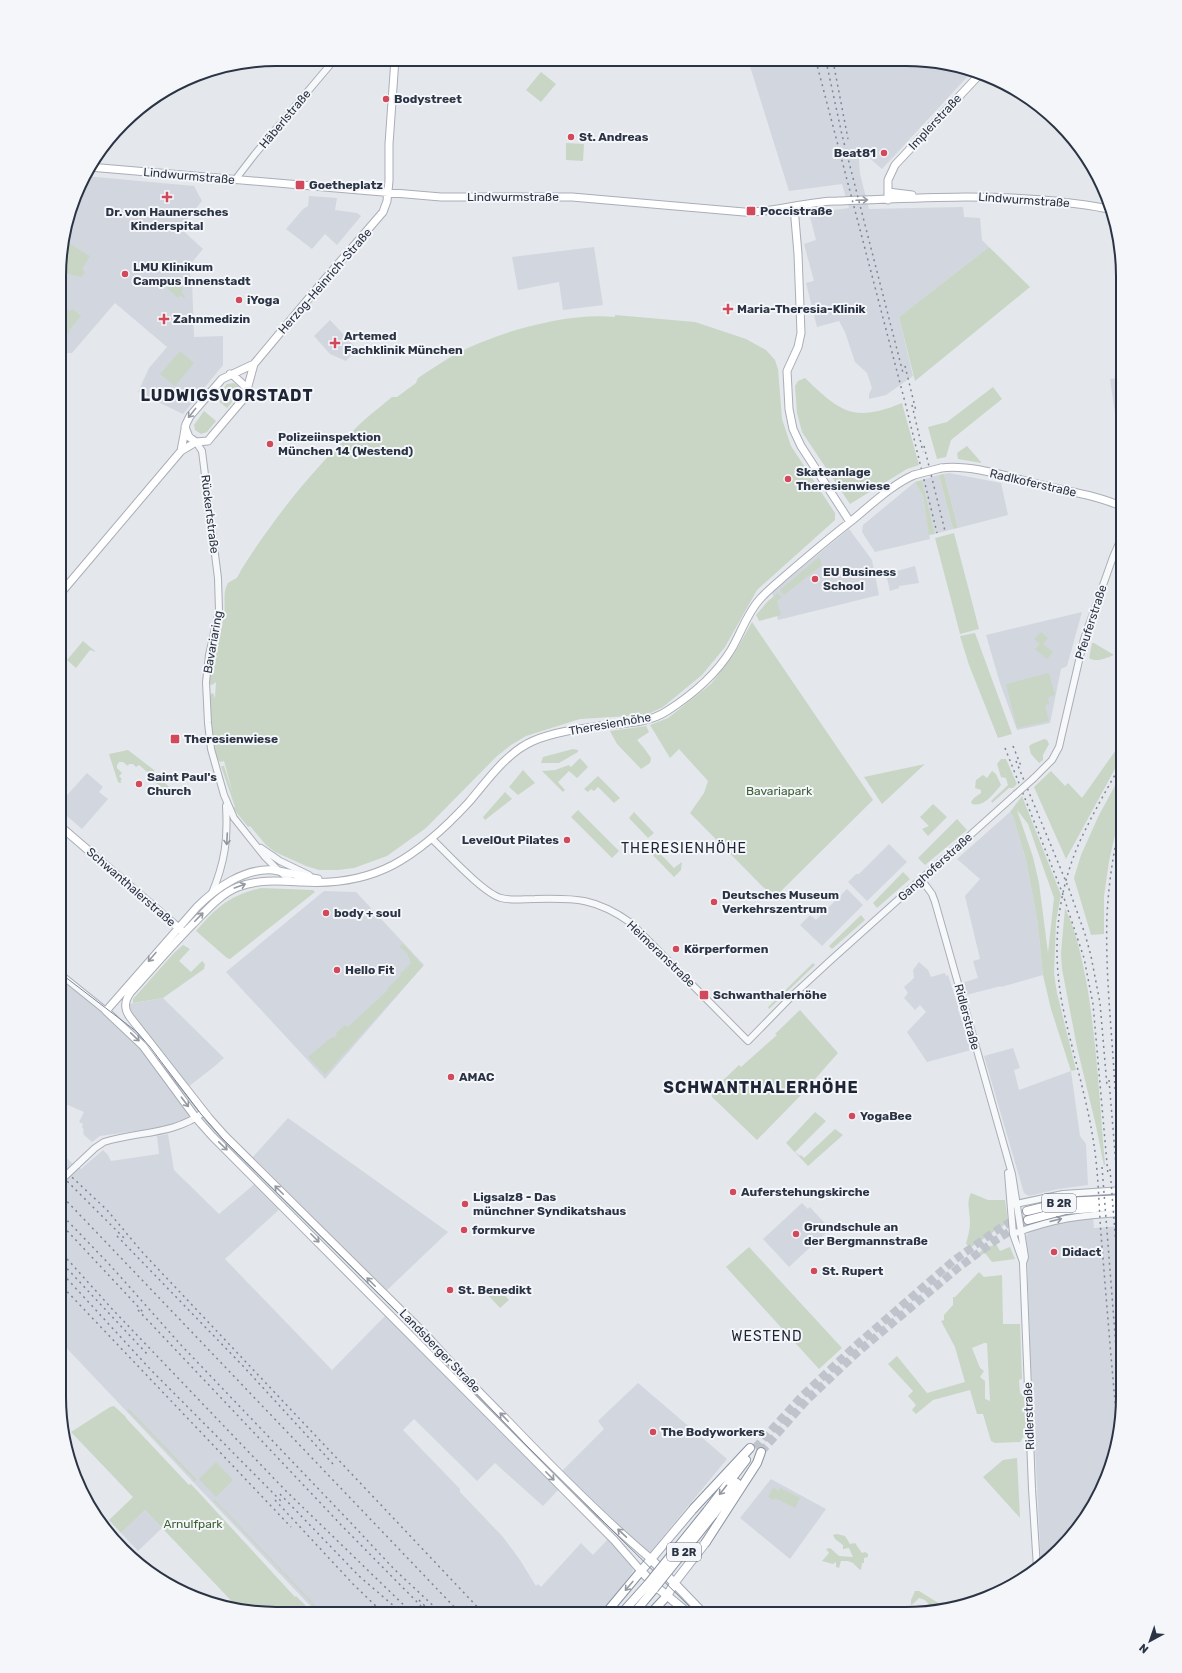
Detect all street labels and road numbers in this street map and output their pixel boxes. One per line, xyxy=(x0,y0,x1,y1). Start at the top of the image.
street label: Häberlstraße xyxy=(256,87,314,151)
street label: Implerstraße xyxy=(906,91,965,153)
street label: Lindwurmstraße xyxy=(143,165,236,187)
street label: Lindwurmstraße xyxy=(467,190,559,204)
street label: Lindwurmstraße xyxy=(978,190,1071,210)
street label: Herzog-Heinrich-Straße xyxy=(275,225,375,337)
street label: Radlkoferstraße xyxy=(988,466,1078,500)
street label: Rückertstraße xyxy=(198,474,222,554)
street label: Pfeuferstraße xyxy=(1072,583,1110,661)
street label: Bavariaring xyxy=(201,609,225,675)
street label: Theresienhöhe xyxy=(568,710,652,738)
street label: Ganghoferstraße xyxy=(895,830,975,904)
street label: Schwanthalerstraße xyxy=(84,845,178,930)
street label: Heimeranstraße xyxy=(624,918,698,990)
street label: Ridlerstraße xyxy=(951,982,983,1052)
road number: B 2R xyxy=(1042,1194,1076,1212)
street label: Landsberger Straße xyxy=(397,1306,484,1396)
street label: Ridlerstraße xyxy=(1021,1382,1037,1450)
road number: B 2R xyxy=(667,1543,701,1561)

